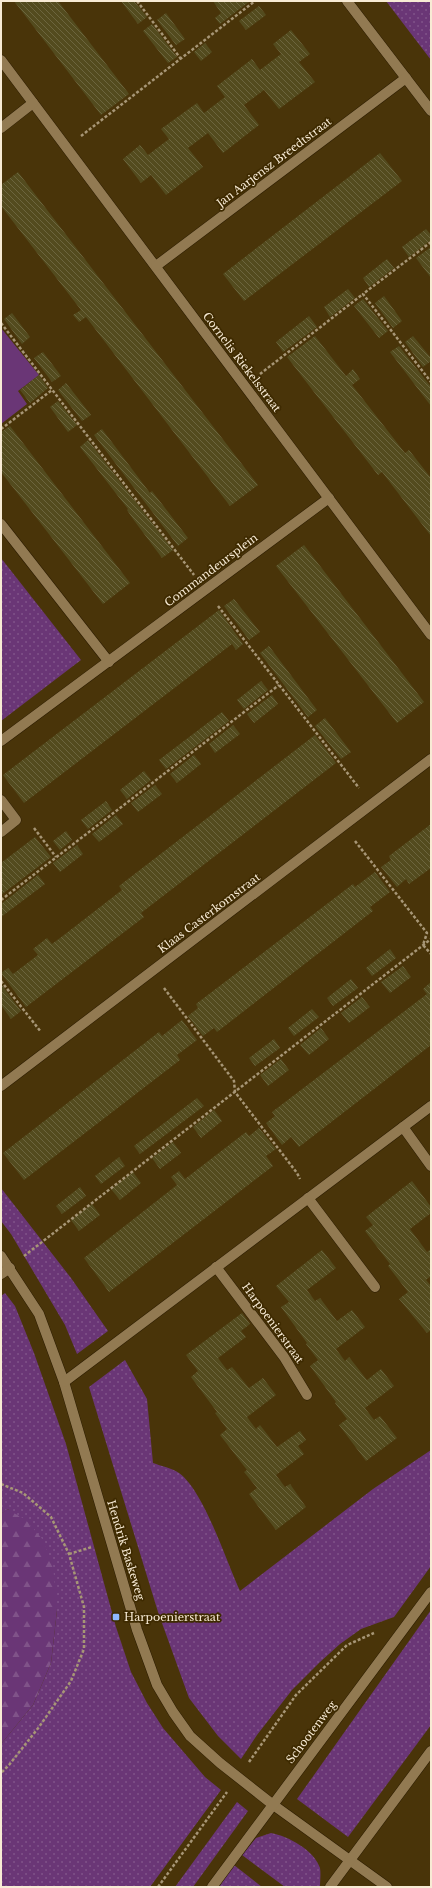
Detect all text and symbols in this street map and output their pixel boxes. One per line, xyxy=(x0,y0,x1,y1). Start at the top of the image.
street label: Jan Aarjensz Breedtstraat xyxy=(212,114,335,211)
street label: Cornelis Riekelsstraat xyxy=(200,309,285,415)
street label: Commandeursplein xyxy=(162,530,261,610)
street label: Klaas Casterkomstraat xyxy=(155,870,263,956)
street label: Harpoenierstraat xyxy=(239,1280,307,1367)
street label: Hendrik Baskeweg xyxy=(104,1498,148,1602)
place label: Harpoenierstraat xyxy=(124,1610,221,1624)
marker: Harpoenierstraat xyxy=(111,1612,121,1622)
street label: Schootenweg xyxy=(283,1698,339,1766)

